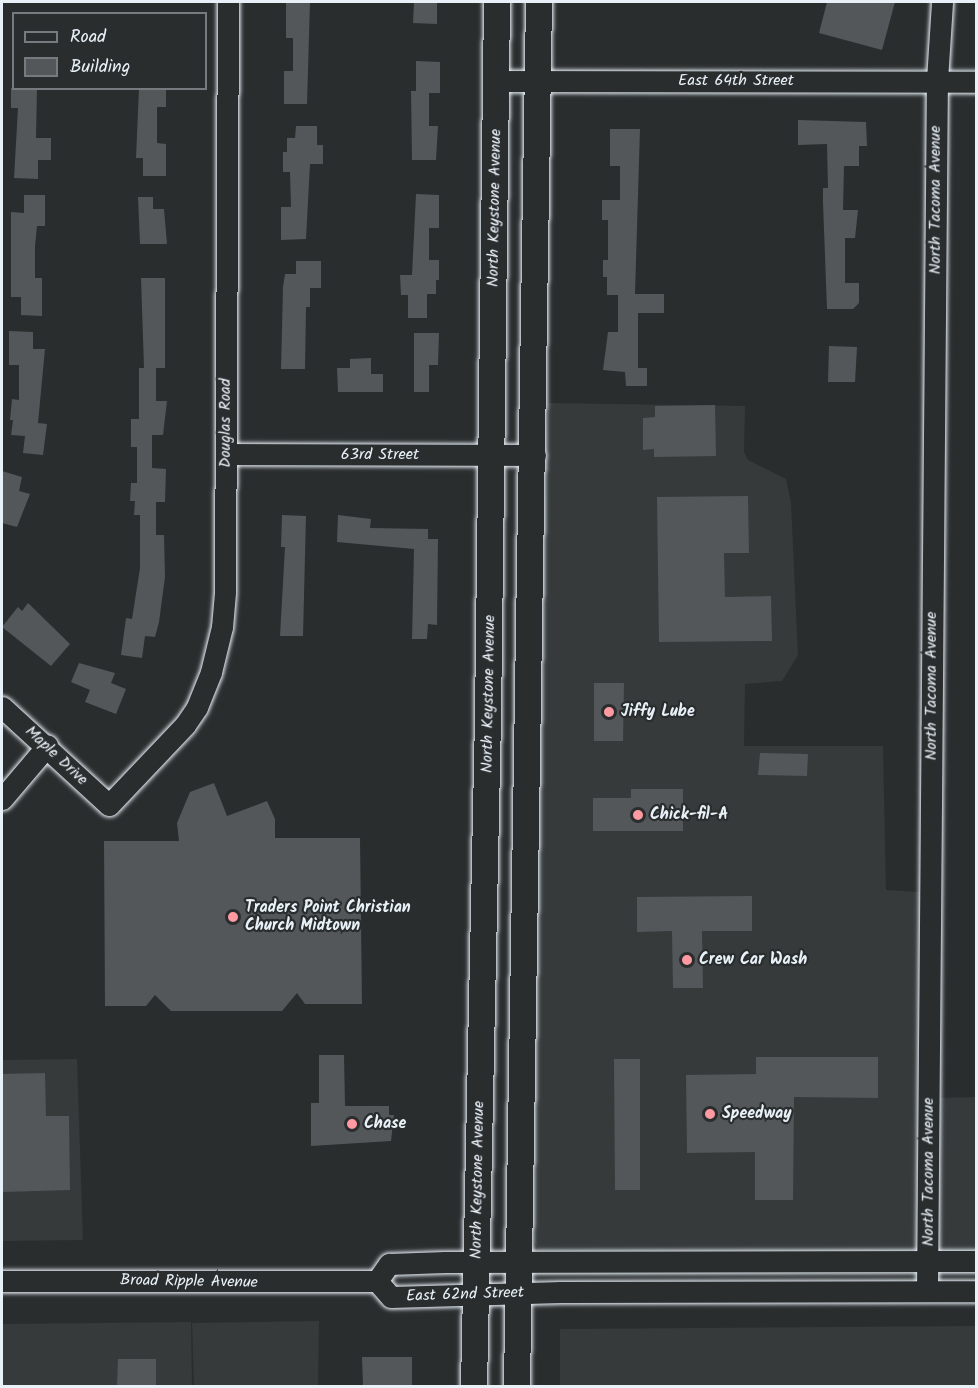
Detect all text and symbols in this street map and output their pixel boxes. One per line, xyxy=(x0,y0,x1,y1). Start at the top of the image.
legend xyxy=(12,12,207,90)
text: Road xyxy=(70,23,106,52)
text: Building xyxy=(70,53,130,82)
street label: East 64th Street xyxy=(678,71,794,91)
street label: North Tacoma Avenue xyxy=(926,126,946,274)
street label: North Keystone Avenue xyxy=(484,129,506,287)
street label: Douglas Road xyxy=(216,378,236,468)
street label: 63rd Street xyxy=(341,445,419,465)
street label: North Tacoma Avenue xyxy=(922,612,942,760)
street label: North Keystone Avenue xyxy=(478,615,500,773)
place label: Jiffy Lube xyxy=(621,702,695,722)
marker: Jiffy Lube xyxy=(602,705,616,719)
street label: Maple Drive xyxy=(21,722,91,790)
place label: Chick-fil-A xyxy=(650,805,728,825)
marker: Chick-fil-A xyxy=(631,808,645,822)
place label: Traders Point Christian Church Midtown xyxy=(245,898,411,936)
marker: Traders Point Christian Church Midtown xyxy=(226,910,240,924)
place label: Crew Car Wash xyxy=(699,950,807,970)
marker: Crew Car Wash xyxy=(680,953,694,967)
street label: North Tacoma Avenue xyxy=(919,1098,939,1246)
street label: North Keystone Avenue xyxy=(467,1101,489,1259)
place label: Speedway xyxy=(722,1104,792,1124)
marker: Speedway xyxy=(703,1107,717,1121)
place label: Chase xyxy=(364,1114,406,1134)
marker: Chase xyxy=(345,1117,359,1131)
street label: Broad Ripple Avenue xyxy=(120,1271,258,1293)
street label: East 62nd Street xyxy=(406,1283,524,1307)

